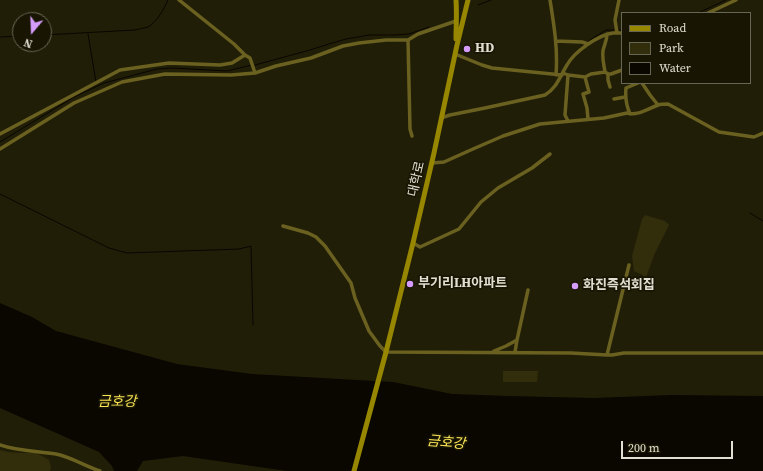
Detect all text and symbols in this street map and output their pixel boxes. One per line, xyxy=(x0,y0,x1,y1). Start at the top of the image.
north arrow xyxy=(12,12,52,52)
legend xyxy=(621,12,751,84)
text: Road xyxy=(659,20,686,36)
text: N xyxy=(22,34,34,51)
text: Park xyxy=(659,40,684,56)
place label: HD xyxy=(475,41,494,57)
marker: HD xyxy=(462,44,472,54)
text: Water xyxy=(659,60,691,76)
street label: 대학로 xyxy=(405,160,429,198)
place label: 부기리LH아파트 xyxy=(418,276,507,292)
place label: 화진즉석회집 xyxy=(583,278,655,294)
marker: 부기리LH아파트 xyxy=(405,279,415,289)
marker: 화진즉석회집 xyxy=(570,281,580,291)
water label: 금호강 xyxy=(98,394,136,410)
water label: 금호강 xyxy=(426,433,466,453)
scale bar xyxy=(623,433,735,459)
text: 200 m xyxy=(628,440,660,456)

